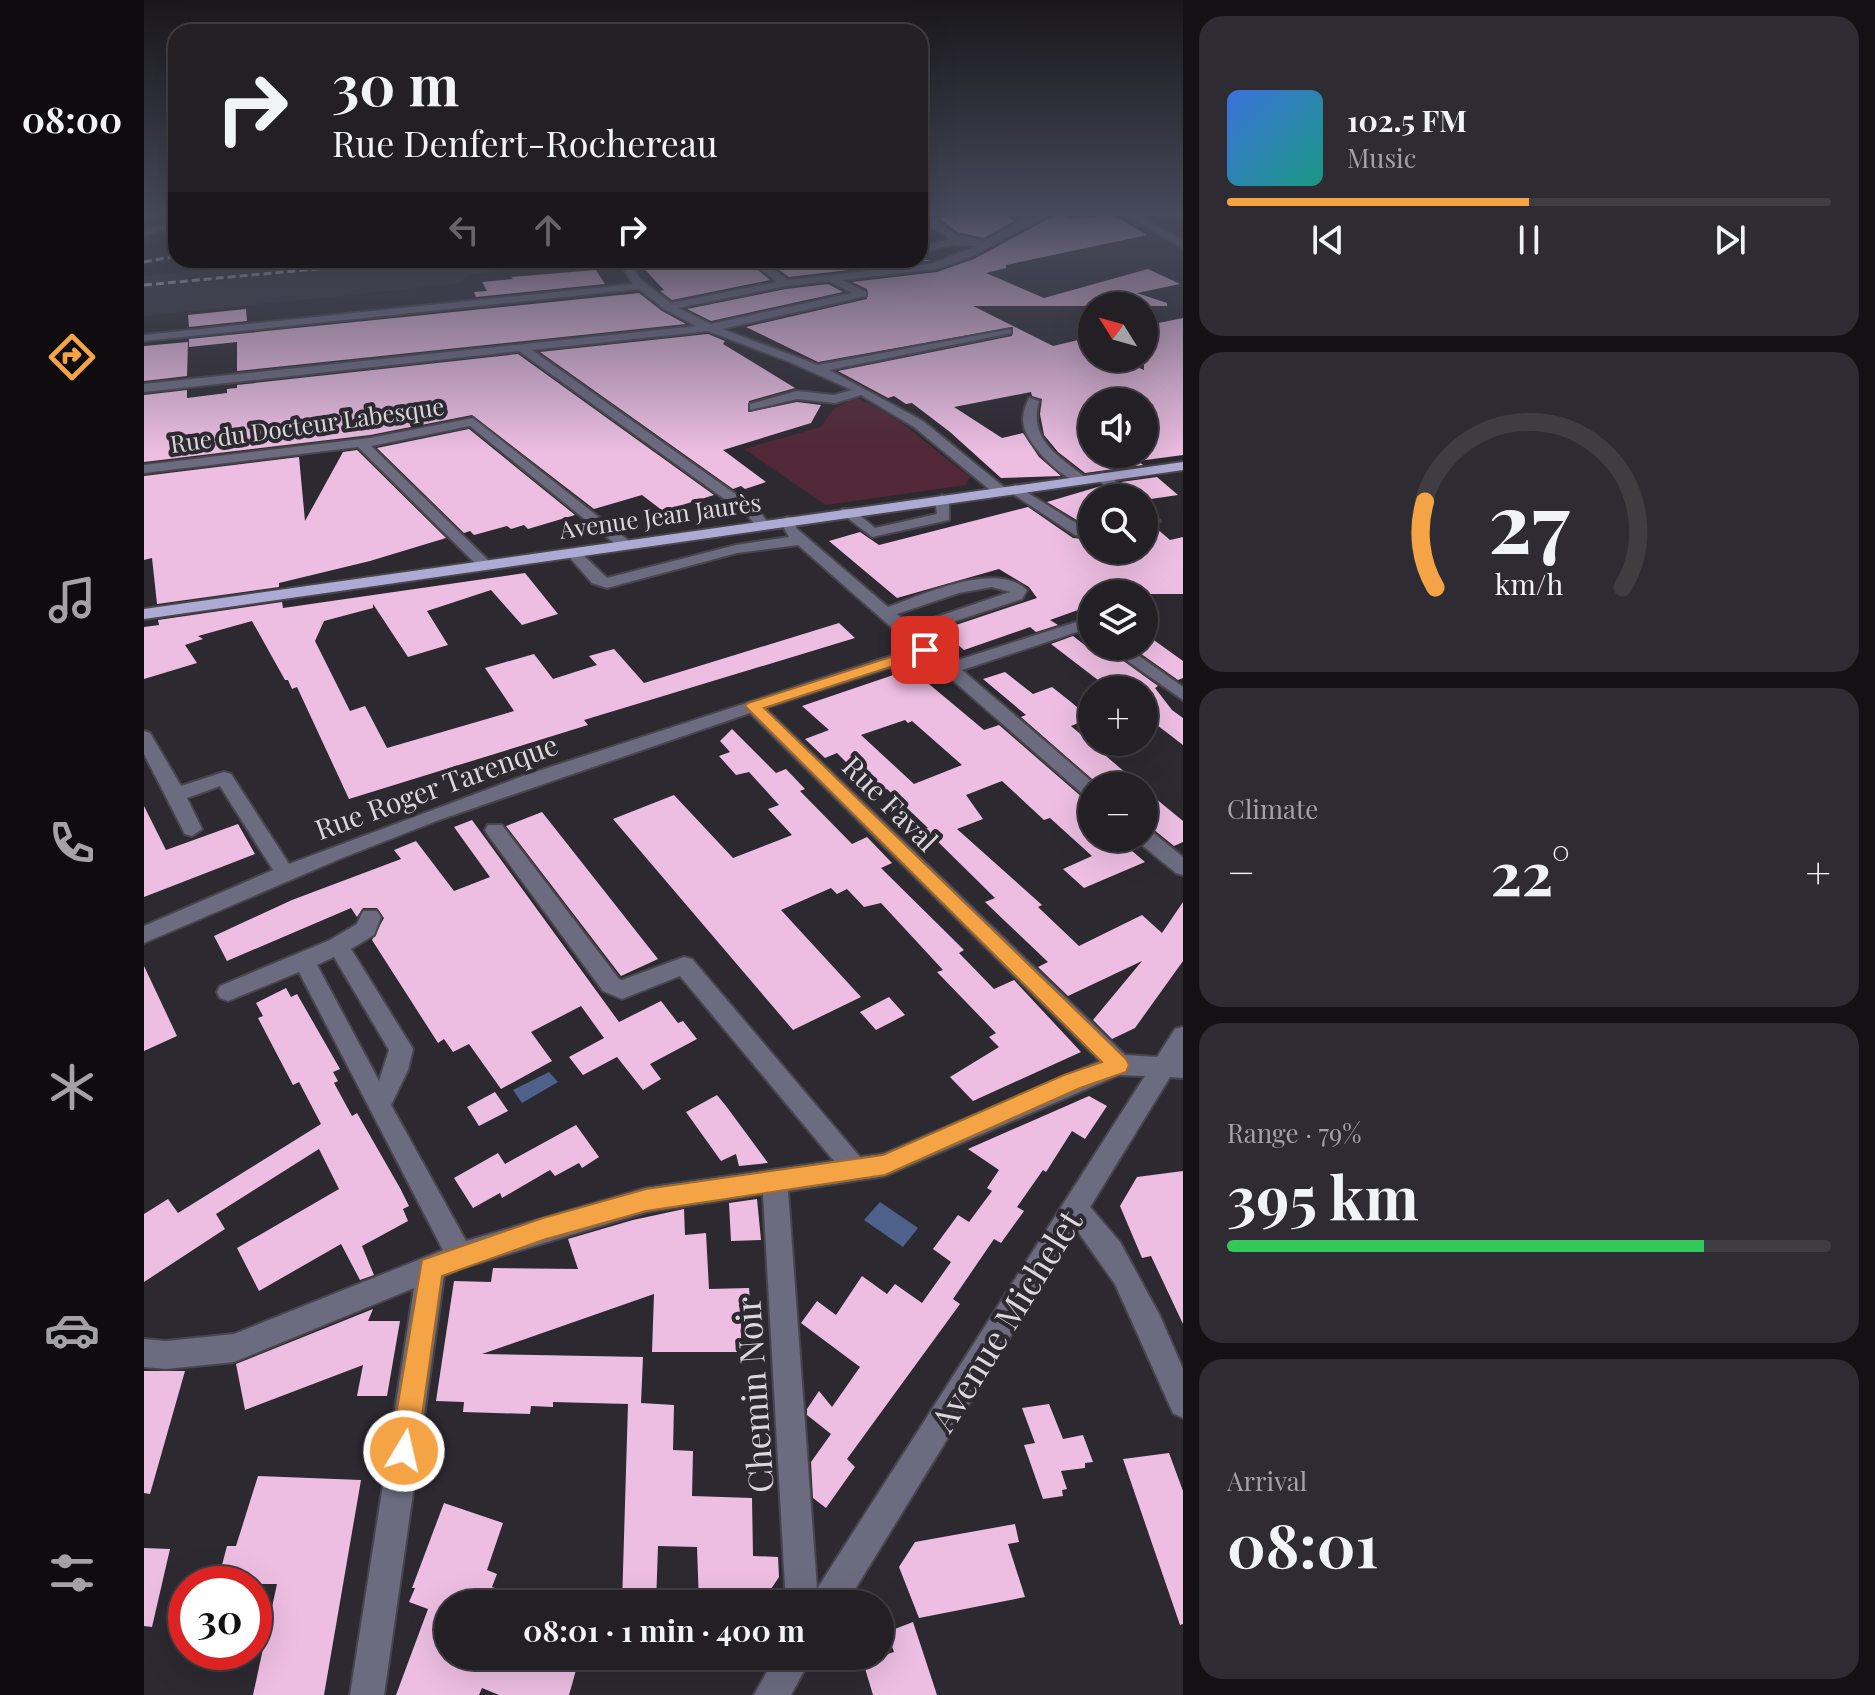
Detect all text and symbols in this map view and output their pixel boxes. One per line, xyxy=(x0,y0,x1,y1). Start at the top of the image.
text: 30 m xyxy=(332,46,459,121)
icon: right xyxy=(200,56,304,160)
text: 08:00 xyxy=(22,94,122,142)
text: 102.5 FM xyxy=(1347,100,1467,140)
text: Rue Denfert-Rochereau xyxy=(332,118,718,166)
text: Music xyxy=(1347,140,1416,175)
icon: left xyxy=(442,208,486,252)
icon: ahead xyxy=(526,208,570,252)
icon: right xyxy=(610,208,654,252)
icon: previous xyxy=(1306,218,1350,262)
icon: pause xyxy=(1507,218,1551,262)
icon: next xyxy=(1708,218,1752,262)
north arrow xyxy=(1078,292,1158,372)
map controls xyxy=(1078,292,1158,852)
icon: directions xyxy=(44,329,100,385)
button: sound xyxy=(1078,388,1158,468)
street label: Rue du Docteur Labesque xyxy=(168,389,446,459)
text: 27 xyxy=(1488,463,1570,574)
button: search xyxy=(1078,484,1158,564)
street label: Avenue Jean Jaurès xyxy=(556,485,763,545)
text: km/h xyxy=(1495,564,1563,602)
icon: music xyxy=(44,572,100,628)
button: layers xyxy=(1078,580,1158,660)
pin xyxy=(891,616,959,684)
icon: arrive xyxy=(903,628,947,672)
button: + xyxy=(1078,676,1158,756)
street label: Rue Roger Tarenque xyxy=(309,725,563,847)
street label: Rue Faval xyxy=(835,747,947,859)
button: − xyxy=(1078,772,1158,852)
text: Climate xyxy=(1227,791,1318,826)
icon: phone xyxy=(44,815,100,871)
text: 22° xyxy=(1490,831,1570,911)
text: − xyxy=(1227,841,1255,900)
text: + xyxy=(1805,841,1831,900)
icon: climate xyxy=(44,1059,100,1115)
text: Range · 79% xyxy=(1227,1115,1362,1150)
text: 395 km xyxy=(1227,1155,1419,1235)
street label: Avenue Michelet xyxy=(918,1200,1092,1440)
street label: Chemin Noir xyxy=(723,1295,783,1495)
icon: car xyxy=(44,1302,100,1358)
position arrow xyxy=(362,1409,446,1493)
text: Arrival xyxy=(1227,1463,1307,1498)
text: 08:01 xyxy=(1227,1503,1378,1583)
icon: filters xyxy=(44,1545,100,1601)
speed limit sign: 30 xyxy=(168,1566,272,1670)
text: 08:01 · 1 min · 400 m xyxy=(523,1610,805,1650)

